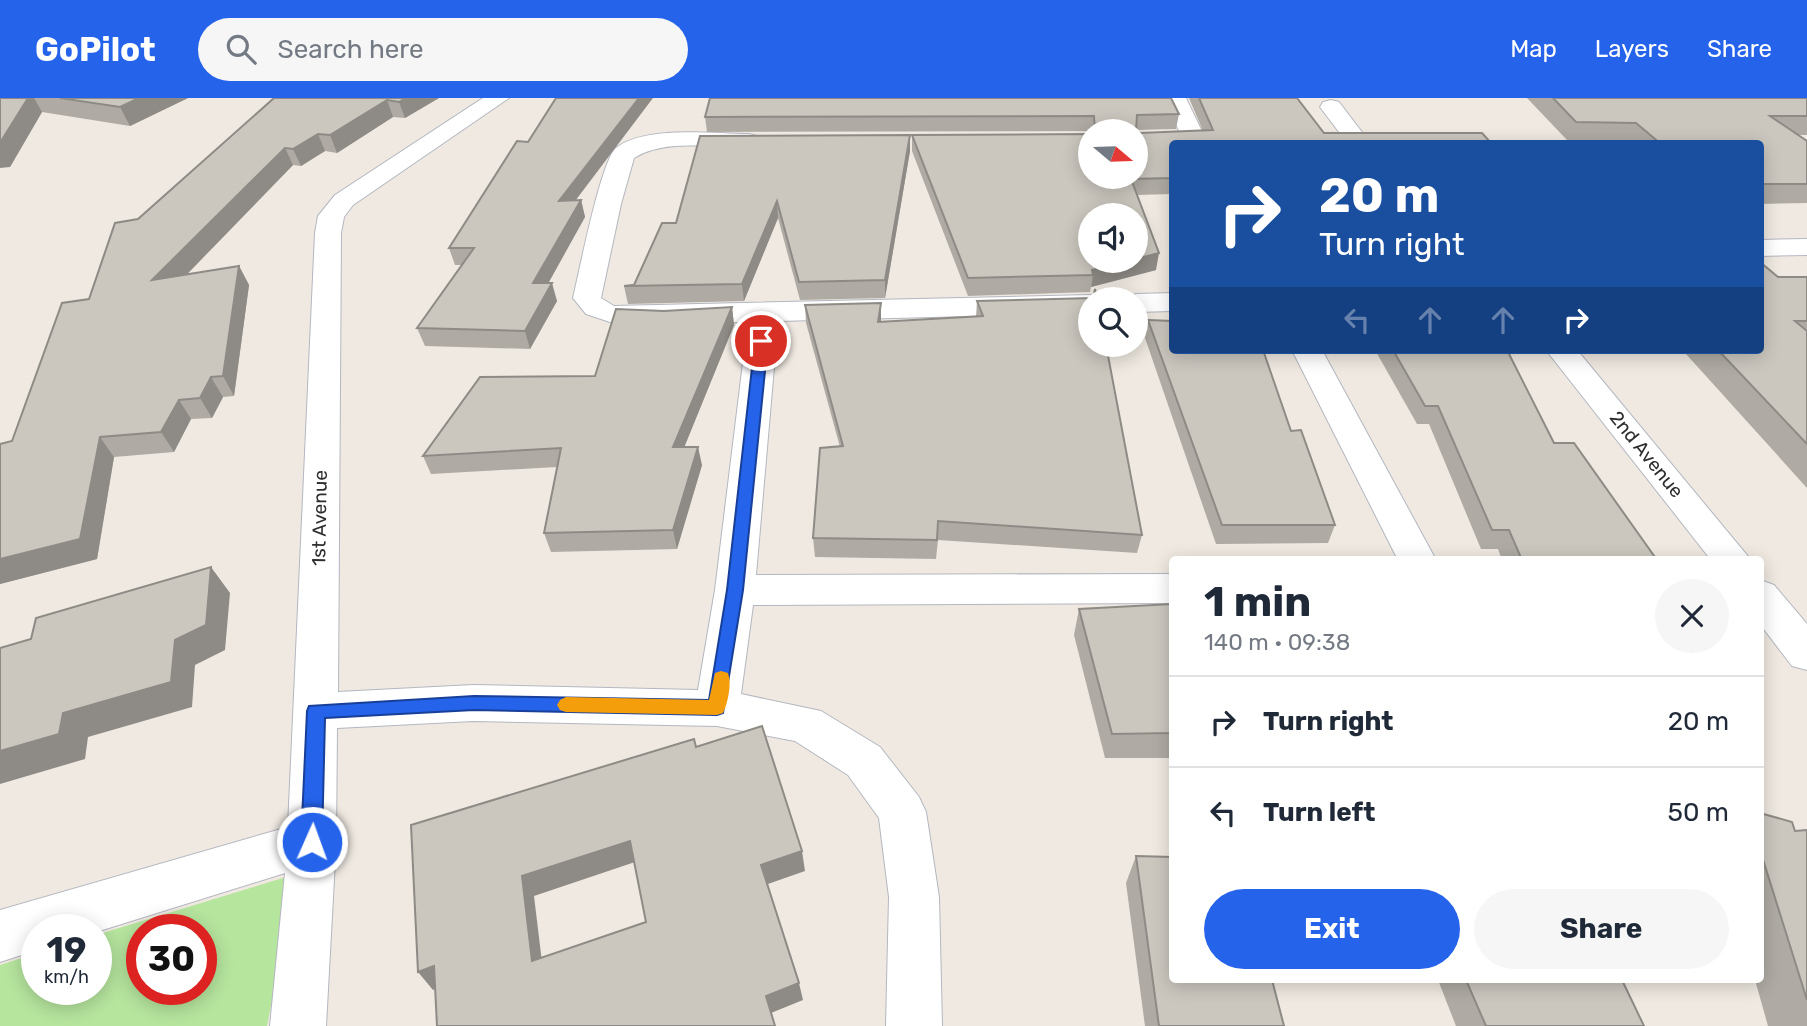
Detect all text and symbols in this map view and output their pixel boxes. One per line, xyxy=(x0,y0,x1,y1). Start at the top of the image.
search box xyxy=(198,18,688,81)
text: GoPilot xyxy=(35,30,156,69)
icon: search xyxy=(222,30,260,68)
text: Search here xyxy=(278,34,423,65)
text: Map xyxy=(1510,35,1557,63)
text: Layers xyxy=(1595,35,1669,63)
text: Share xyxy=(1707,35,1772,63)
north arrow xyxy=(1078,119,1148,189)
map controls xyxy=(1078,119,1148,357)
text: 20 m xyxy=(1319,166,1440,224)
icon: right xyxy=(1204,168,1295,259)
button: sound xyxy=(1078,203,1148,273)
text: Turn right xyxy=(1319,225,1464,263)
button: search xyxy=(1078,287,1148,357)
icon: left xyxy=(1338,301,1376,339)
icon: ahead xyxy=(1411,301,1449,339)
icon: ahead xyxy=(1484,301,1522,339)
icon: right xyxy=(1557,301,1595,339)
pin xyxy=(731,311,791,371)
icon: arrive xyxy=(742,322,780,360)
street label: 2nd Avenue xyxy=(1605,406,1688,502)
street label: 1st Avenue xyxy=(307,470,332,566)
text: 1 min xyxy=(1204,577,1311,627)
button: close xyxy=(1655,579,1729,653)
text: 140 m · 09:38 xyxy=(1204,628,1350,656)
icon: right xyxy=(1204,703,1242,741)
text: Turn right xyxy=(1263,706,1393,737)
text: 20 m xyxy=(1668,706,1729,737)
icon: left xyxy=(1204,794,1242,832)
text: Turn left xyxy=(1263,797,1375,828)
text: 50 m xyxy=(1668,797,1729,828)
position arrow xyxy=(275,805,349,879)
button: Exit xyxy=(1204,889,1460,969)
button: Share xyxy=(1474,889,1729,969)
speed limit sign: 30 xyxy=(126,914,217,1005)
text: 19 xyxy=(47,929,86,971)
text: km/h xyxy=(44,966,89,988)

